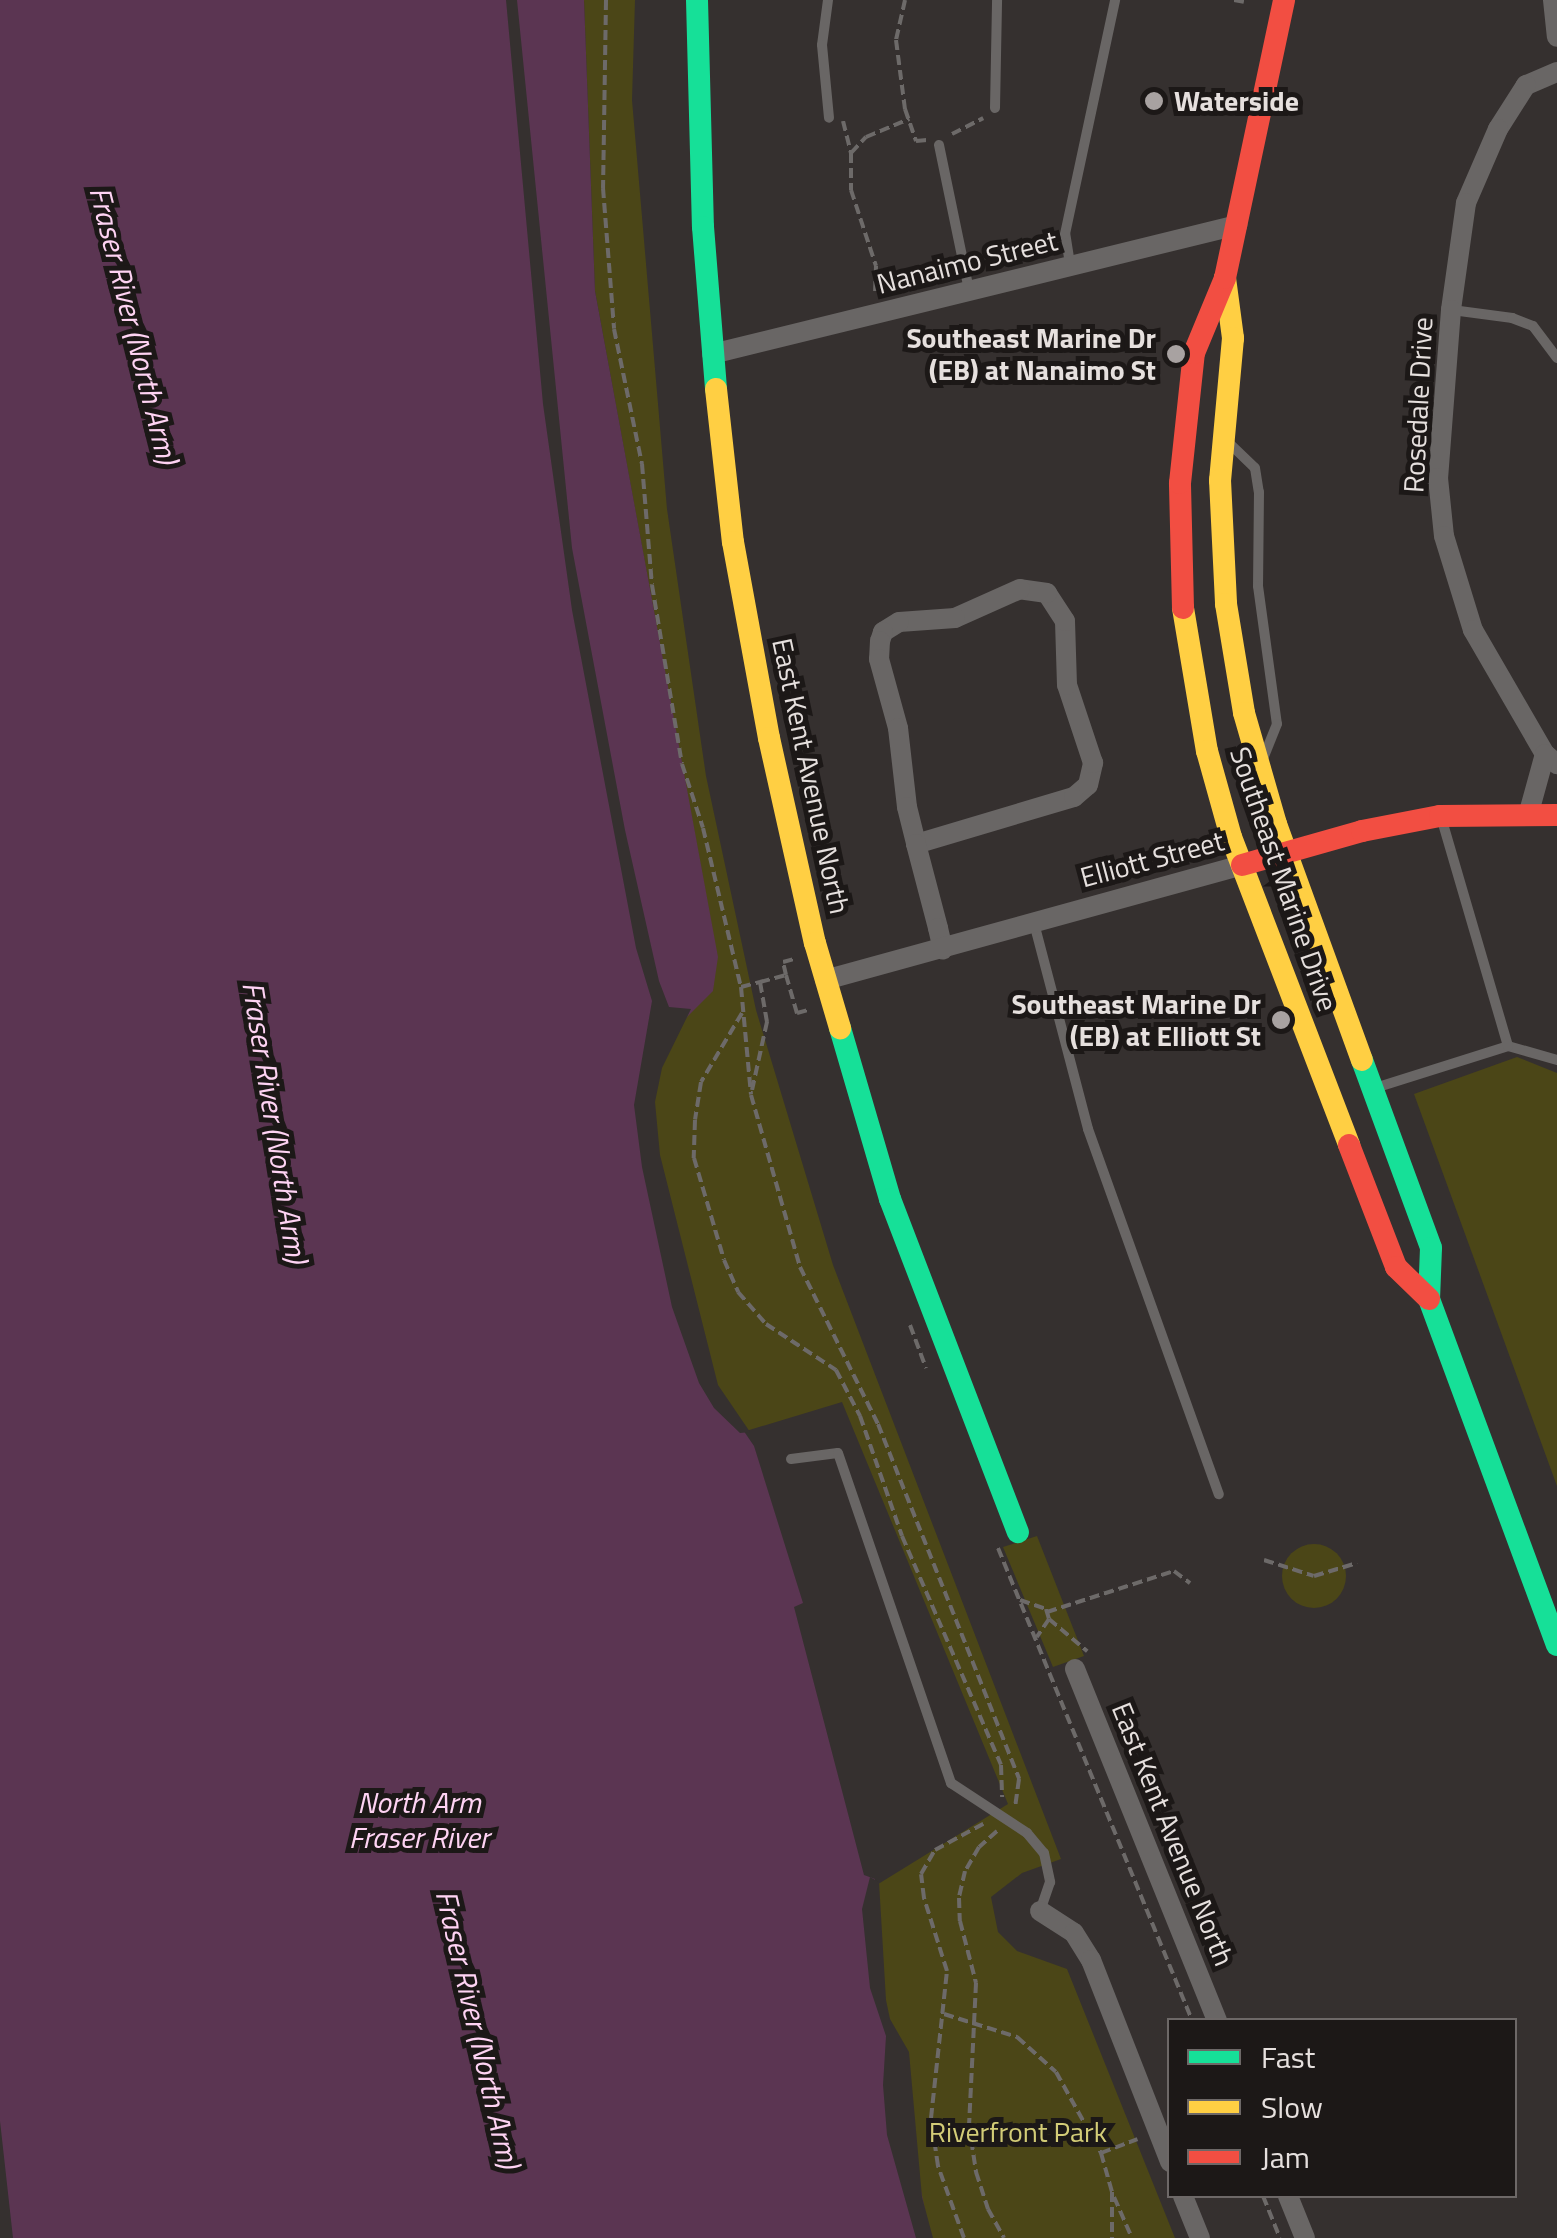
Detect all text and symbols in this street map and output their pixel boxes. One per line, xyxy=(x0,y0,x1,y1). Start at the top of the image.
place label: Waterside xyxy=(1174,84,1299,118)
marker: Waterside xyxy=(1143,90,1165,112)
water label: Fraser River (North Arm) xyxy=(82,183,186,467)
street label: Nanaimo Street xyxy=(873,223,1061,301)
street label: Rosedale Drive xyxy=(1397,316,1439,494)
place label: Southeast Marine Dr (EB) at Nanaimo St xyxy=(906,321,1156,387)
marker: Southeast Marine Dr (EB) at Nanaimo St xyxy=(1165,343,1187,365)
street label: East Kent Avenue North xyxy=(765,635,857,917)
street label: Southeast Marine Drive xyxy=(1223,743,1345,1015)
street label: Elliott Street xyxy=(1077,824,1227,894)
water label: Fraser River (North Arm) xyxy=(235,979,315,1265)
place label: Southeast Marine Dr (EB) at Elliott St xyxy=(1011,987,1261,1053)
marker: Southeast Marine Dr (EB) at Elliott St xyxy=(1270,1009,1292,1031)
street label: East Kent Avenue North xyxy=(1105,1697,1241,1971)
water label: North Arm Fraser River xyxy=(349,1784,489,1854)
water label: Fraser River (North Arm) xyxy=(429,1887,527,2171)
legend xyxy=(1167,2018,1517,2198)
text: Fast xyxy=(1261,2034,1315,2080)
text: Slow xyxy=(1261,2084,1323,2130)
park label: Riverfront Park xyxy=(929,2115,1107,2149)
text: Jam xyxy=(1261,2134,1310,2180)

